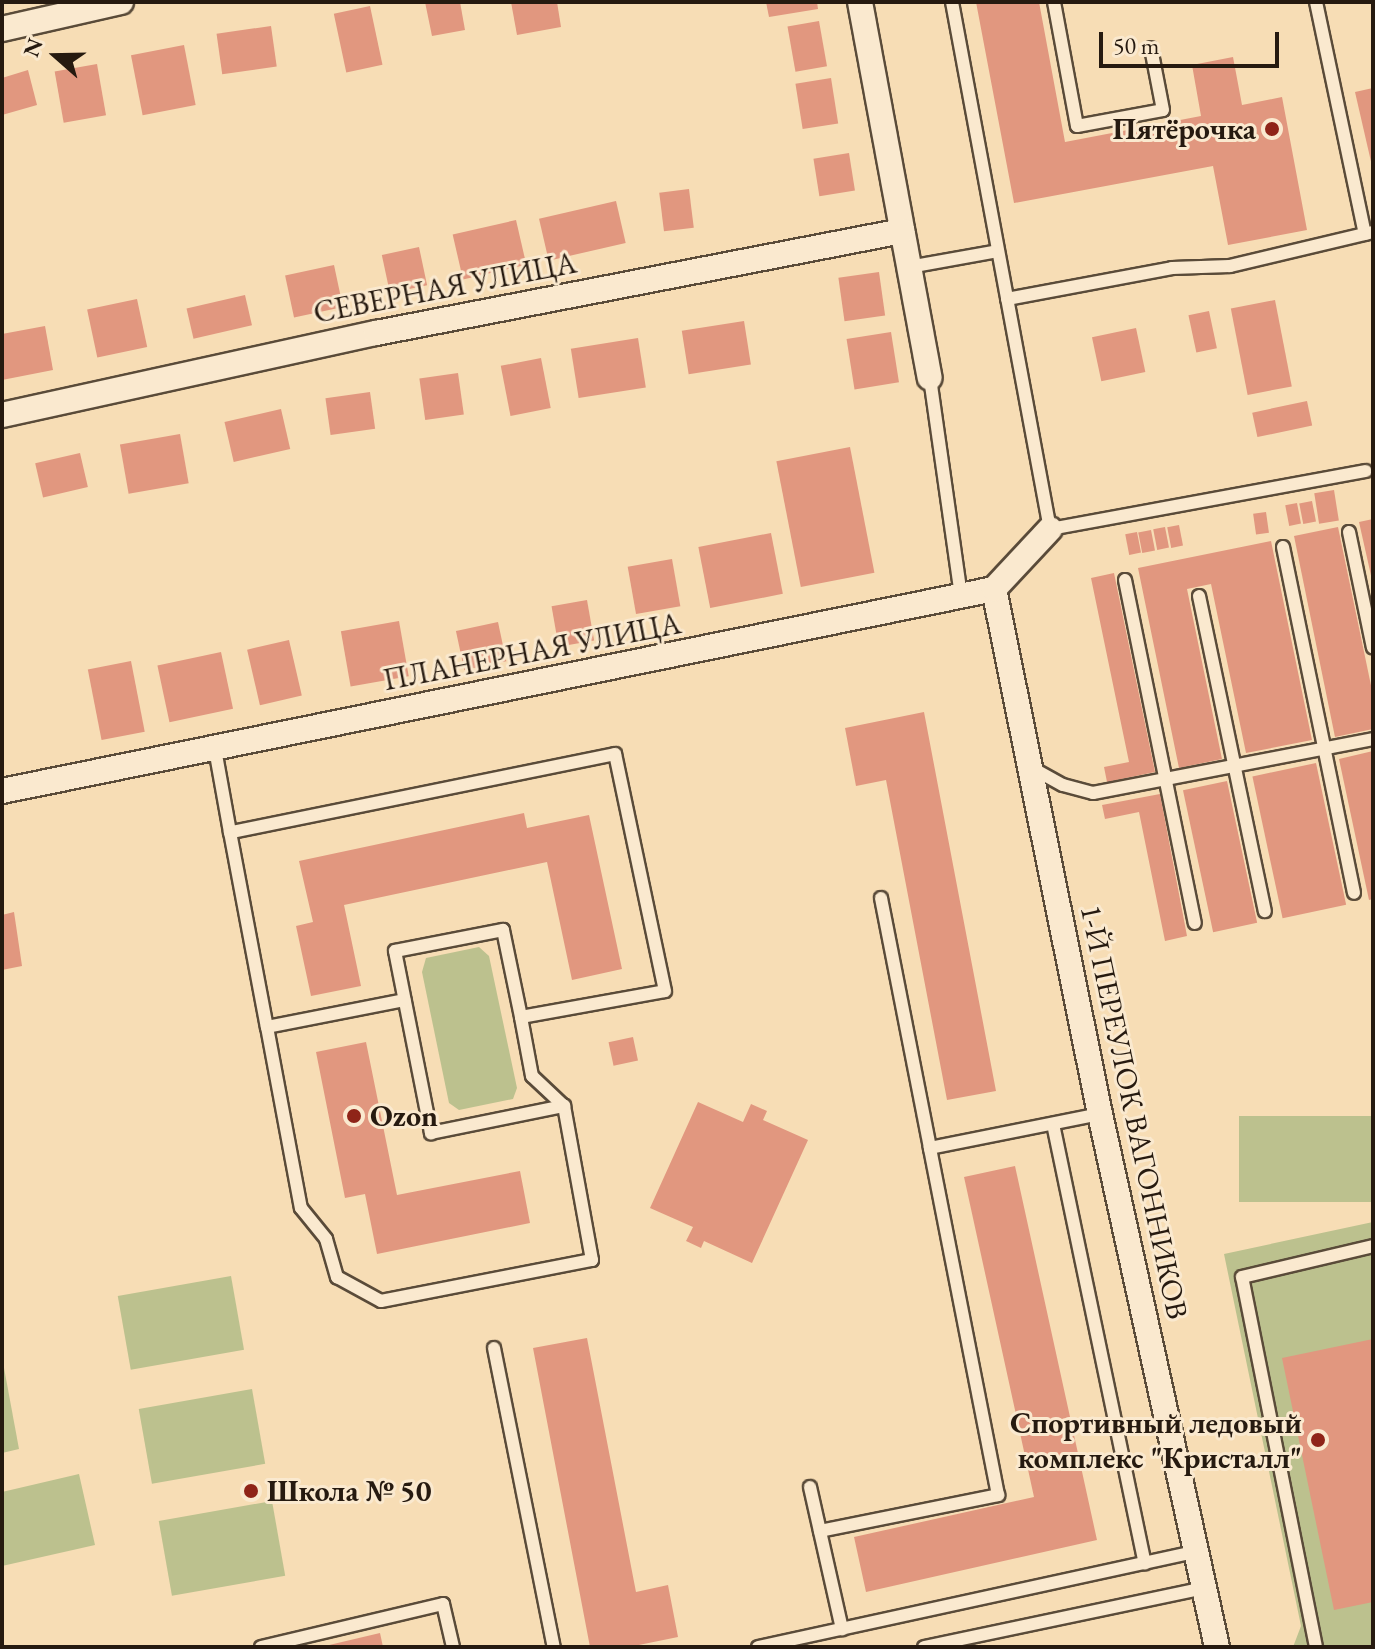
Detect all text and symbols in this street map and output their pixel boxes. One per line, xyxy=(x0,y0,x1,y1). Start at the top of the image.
north arrow xyxy=(16,16,96,96)
scale bar xyxy=(1103,16,1283,66)
text: 50 m xyxy=(1113,30,1160,61)
text: N xyxy=(16,34,50,61)
place label: Пятёрочка xyxy=(1112,111,1256,147)
marker: Пятёрочка xyxy=(1263,120,1281,138)
street label: СЕВЕРНАЯ УЛИЦА xyxy=(311,245,579,331)
street label: ПЛАНЕРНАЯ УЛИЦА xyxy=(380,605,684,699)
street label: 1-Й ПЕРЕУЛОК ВАГОННИКОВ xyxy=(1072,901,1196,1323)
place label: Ozon xyxy=(370,1098,438,1134)
marker: Ozon xyxy=(345,1107,363,1125)
place label: Спортивный ледовый комплекс "Кристалл" xyxy=(1010,1405,1302,1476)
marker: Спортивный ледовый комплекс "Кристалл" xyxy=(1309,1431,1327,1449)
place label: Школа № 50 xyxy=(267,1473,432,1509)
marker: Школа № 50 xyxy=(242,1482,260,1500)

